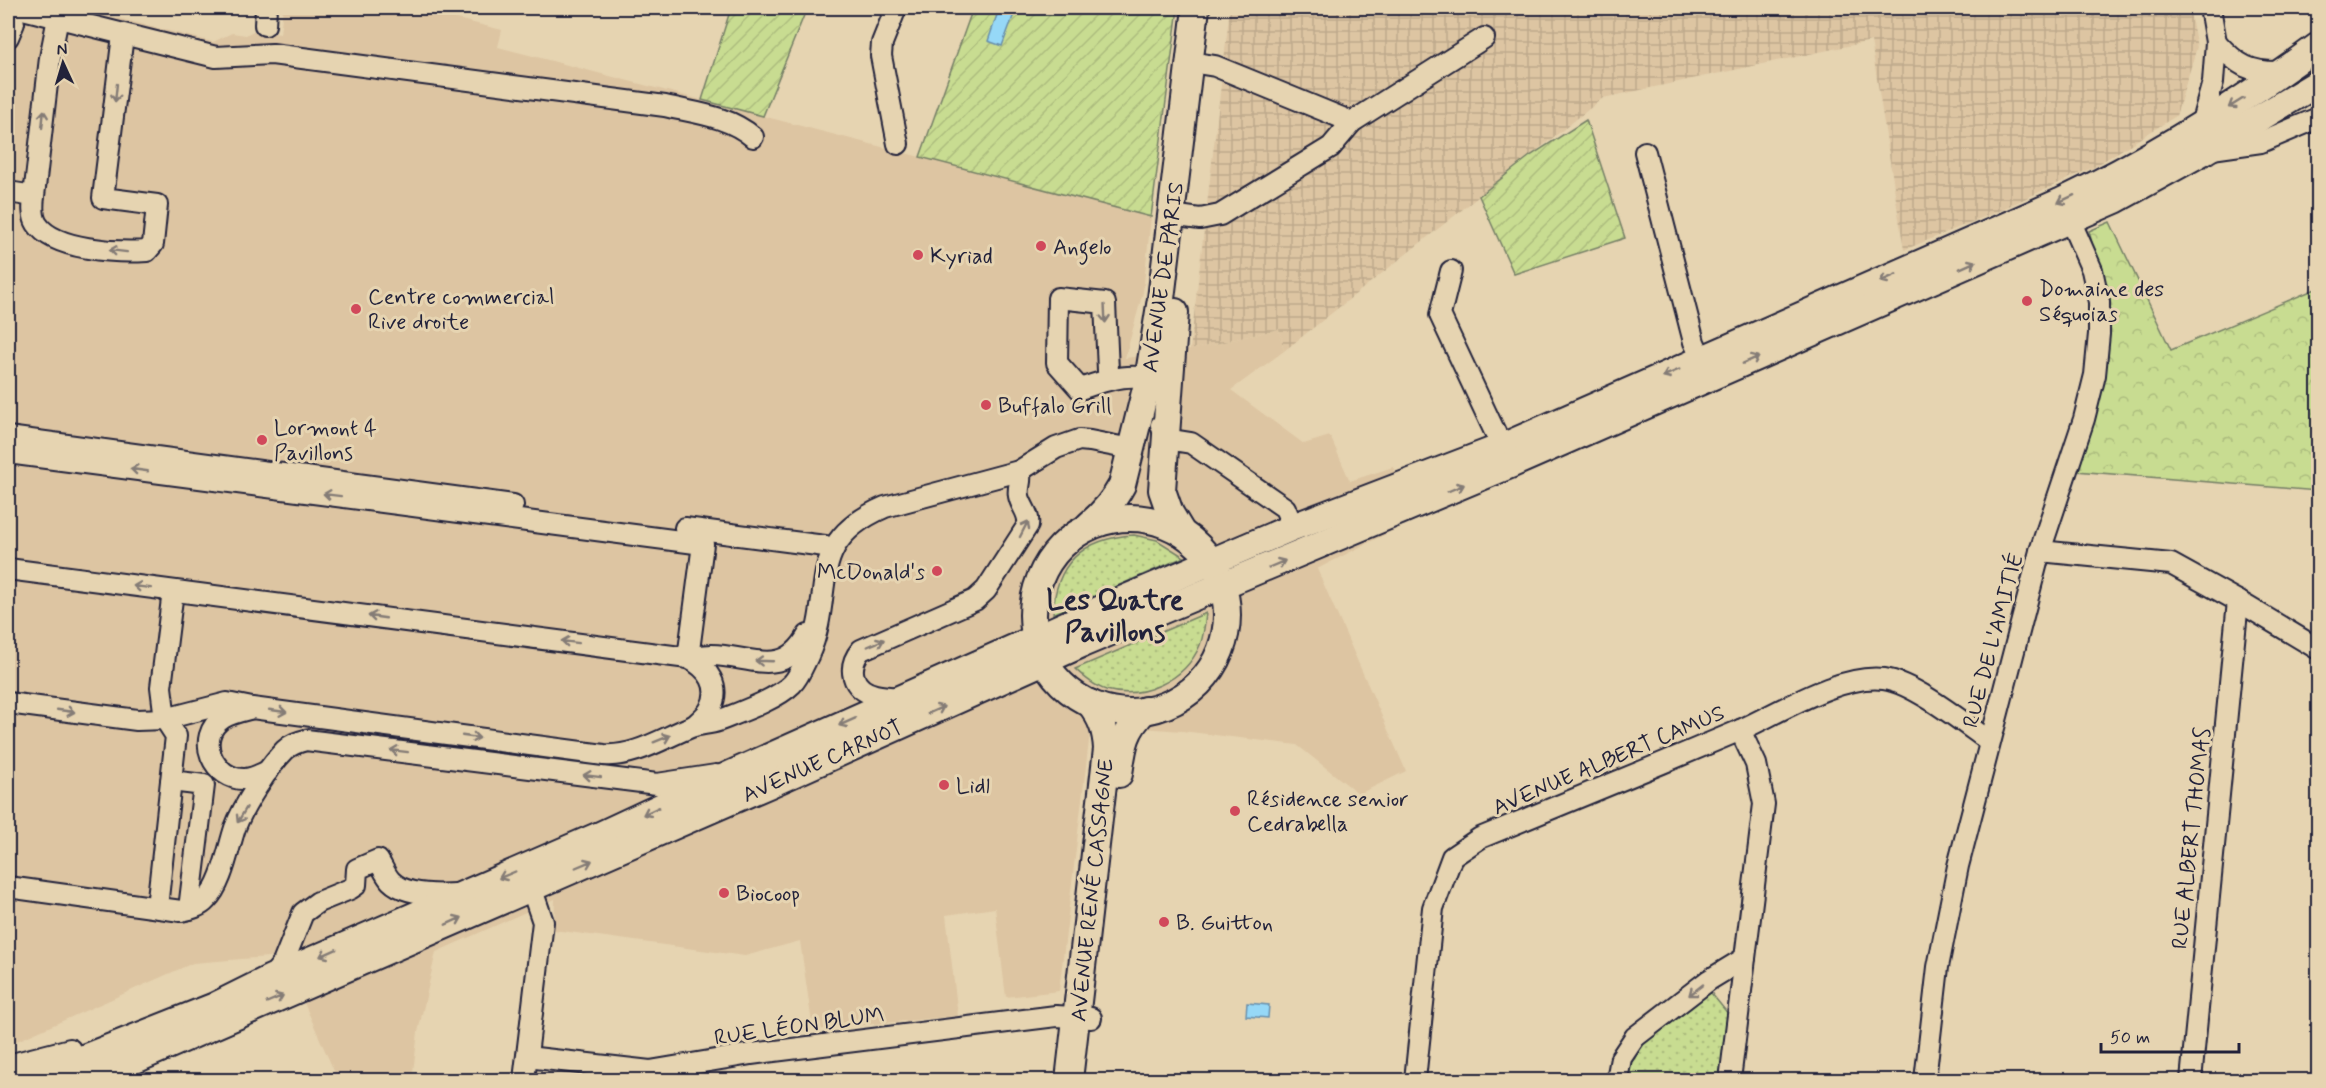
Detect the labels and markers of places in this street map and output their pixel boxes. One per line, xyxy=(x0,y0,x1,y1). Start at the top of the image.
place label: Angelo xyxy=(1053,234,1112,265)
marker: Angelo xyxy=(1034,239,1048,253)
place label: Kyriad xyxy=(930,243,993,271)
marker: Kyriad xyxy=(911,248,925,262)
place label: Domaine des Séquoias xyxy=(2039,276,2164,329)
place label: Centre commercial Rive droite xyxy=(368,284,555,337)
marker: Domaine des Séquoias xyxy=(2020,294,2034,308)
marker: Centre commercial Rive droite xyxy=(349,302,363,316)
place label: Buffalo Grill xyxy=(998,393,1112,421)
marker: Buffalo Grill xyxy=(979,398,993,412)
place label: Lormont 4 Pavillons xyxy=(274,415,377,468)
marker: Lormont 4 Pavillons xyxy=(255,433,269,447)
place label: McDonald's xyxy=(817,559,925,587)
marker: McDonald's xyxy=(930,564,944,578)
place label: Lidl xyxy=(956,773,990,801)
marker: Lidl xyxy=(937,778,951,792)
place label: Résidence senior Cedrabella xyxy=(1247,786,1409,839)
marker: Résidence senior Cedrabella xyxy=(1228,804,1242,818)
place label: Biocoop xyxy=(736,881,800,909)
marker: Biocoop xyxy=(717,886,731,900)
place label: B. Guitton xyxy=(1176,910,1273,938)
marker: B. Guitton xyxy=(1157,915,1171,929)

